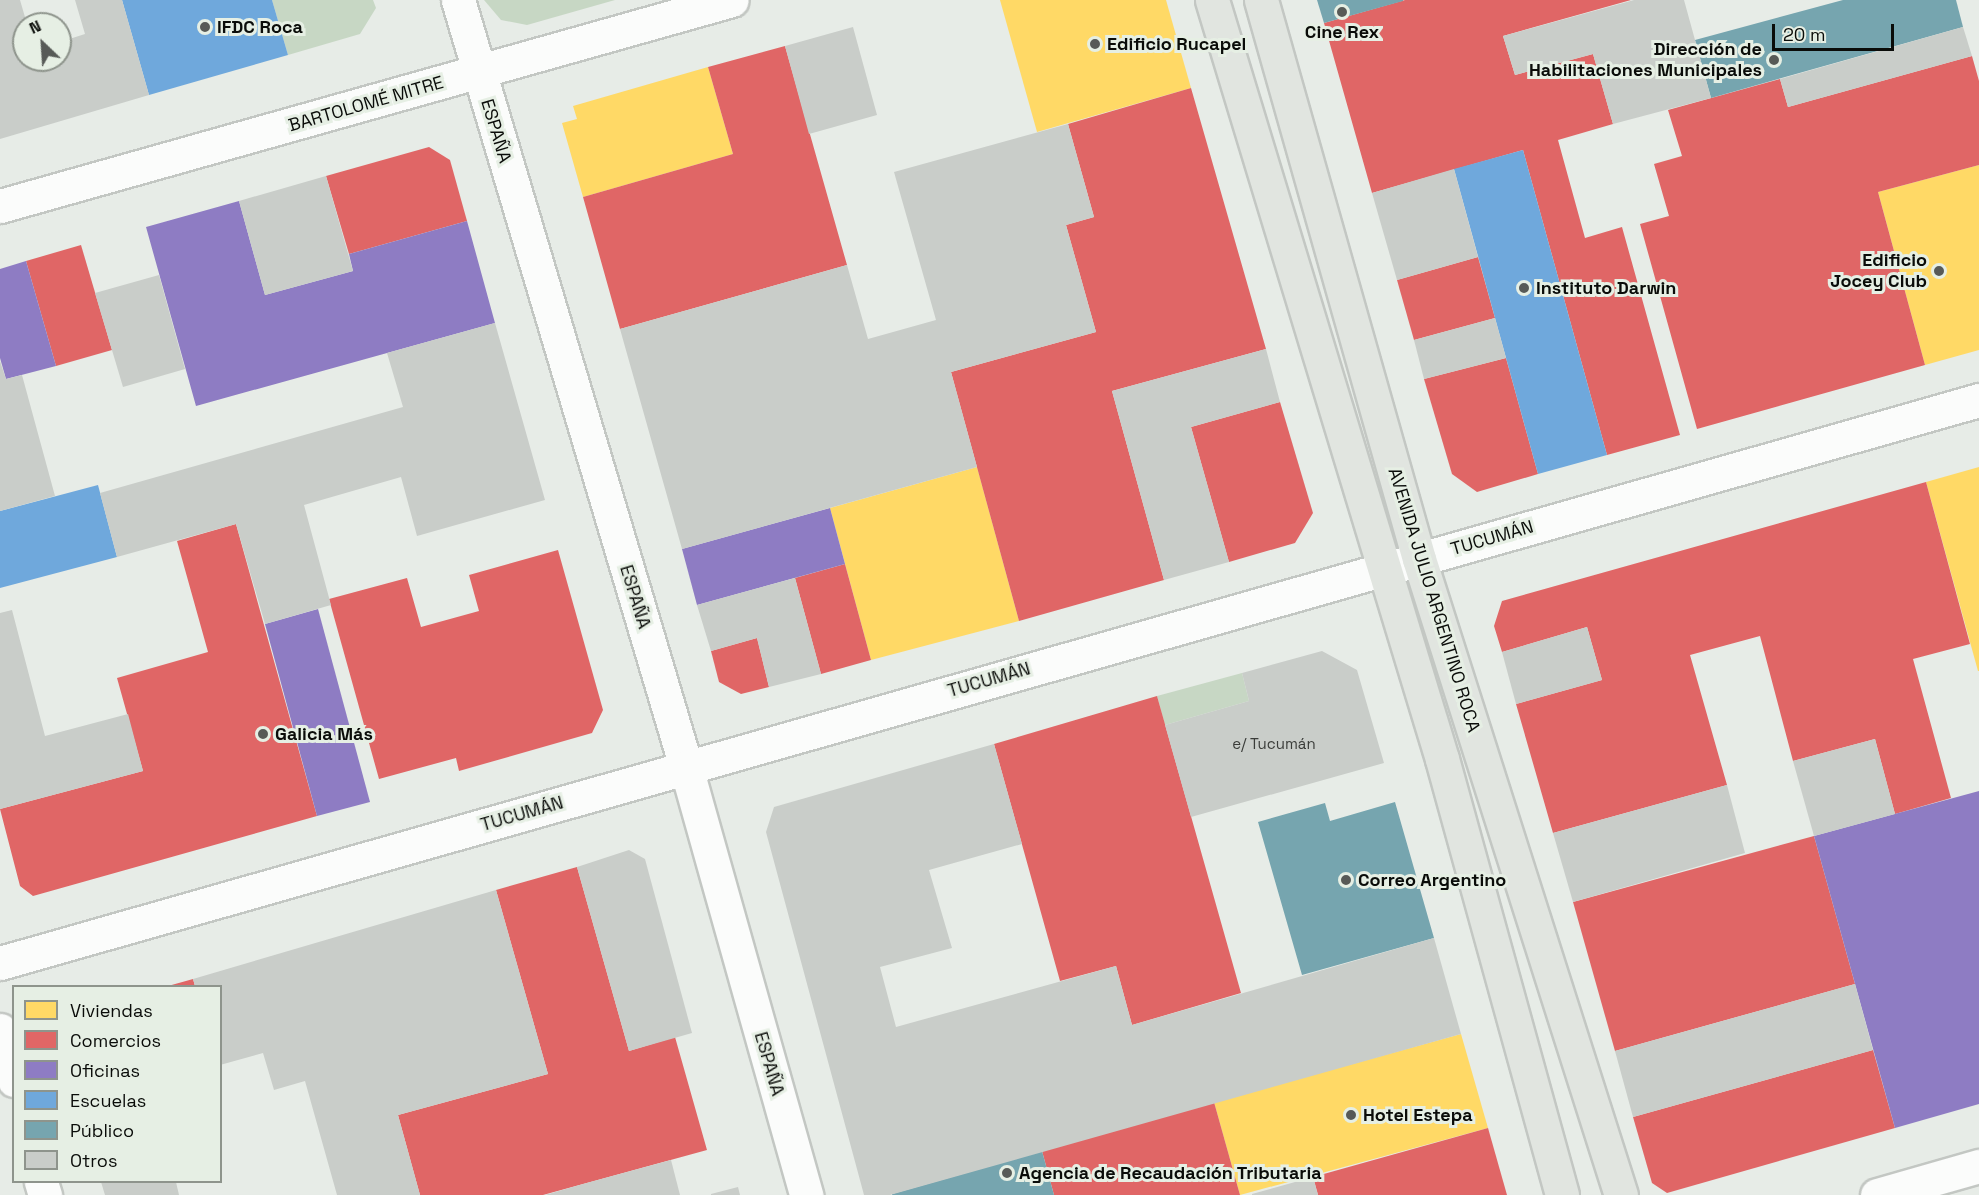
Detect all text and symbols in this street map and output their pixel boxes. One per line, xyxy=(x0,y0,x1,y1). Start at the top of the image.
marker: Cine Rex xyxy=(1335,5,1349,19)
north arrow xyxy=(12,12,72,72)
scale bar xyxy=(1775,12,1896,50)
text: N xyxy=(26,15,44,39)
place label: IFDC Roca xyxy=(217,16,303,38)
marker: IFDC Roca xyxy=(198,20,212,34)
place label: Cine Rex xyxy=(1305,21,1379,43)
text: 20 m xyxy=(1783,23,1826,46)
place label: Edificio Rucapel xyxy=(1107,33,1246,55)
marker: Edificio Rucapel xyxy=(1088,37,1102,51)
place label: Dirección de Habilitaciones Municipales xyxy=(1529,39,1762,82)
marker: Dirección de Habilitaciones Municipales xyxy=(1767,53,1781,67)
street label: BARTOLOMÉ MITRE xyxy=(286,72,446,136)
street label: ESPAÑA xyxy=(476,96,516,166)
place label: Edificio Jocey Club xyxy=(1830,250,1927,292)
marker: Edificio Jocey Club xyxy=(1932,264,1946,278)
place label: Instituto Darwin xyxy=(1536,277,1676,299)
marker: Instituto Darwin xyxy=(1517,281,1531,295)
street label: AVENIDA JULIO ARGENTINO ROCA xyxy=(1383,465,1485,735)
street label: TUCUMÁN xyxy=(1448,516,1536,560)
street label: ESPAÑA xyxy=(615,562,655,632)
street label: TUCUMÁN xyxy=(945,658,1033,702)
place label: Galicia Más xyxy=(275,723,373,745)
marker: Galicia Más xyxy=(256,727,270,741)
house number: e/ Tucumán xyxy=(1232,735,1316,753)
street label: TUCUMÁN xyxy=(478,792,566,836)
place label: Correo Argentino xyxy=(1358,869,1507,891)
marker: Correo Argentino xyxy=(1339,873,1353,887)
legend xyxy=(12,985,222,1183)
text: Viviendas xyxy=(70,999,153,1022)
text: Comercios xyxy=(70,1029,161,1052)
street label: ESPAÑA xyxy=(750,1029,788,1099)
text: Oficinas xyxy=(70,1059,140,1082)
text: Escuelas xyxy=(70,1089,146,1112)
place label: Hotel Estepa xyxy=(1363,1104,1473,1126)
marker: Hotel Estepa xyxy=(1344,1108,1358,1122)
text: Público xyxy=(70,1119,134,1142)
text: Otros xyxy=(70,1149,117,1172)
place label: Agencia de Recaudación Tributaria xyxy=(1019,1162,1322,1184)
marker: Agencia de Recaudación Tributaria xyxy=(1000,1166,1014,1180)

